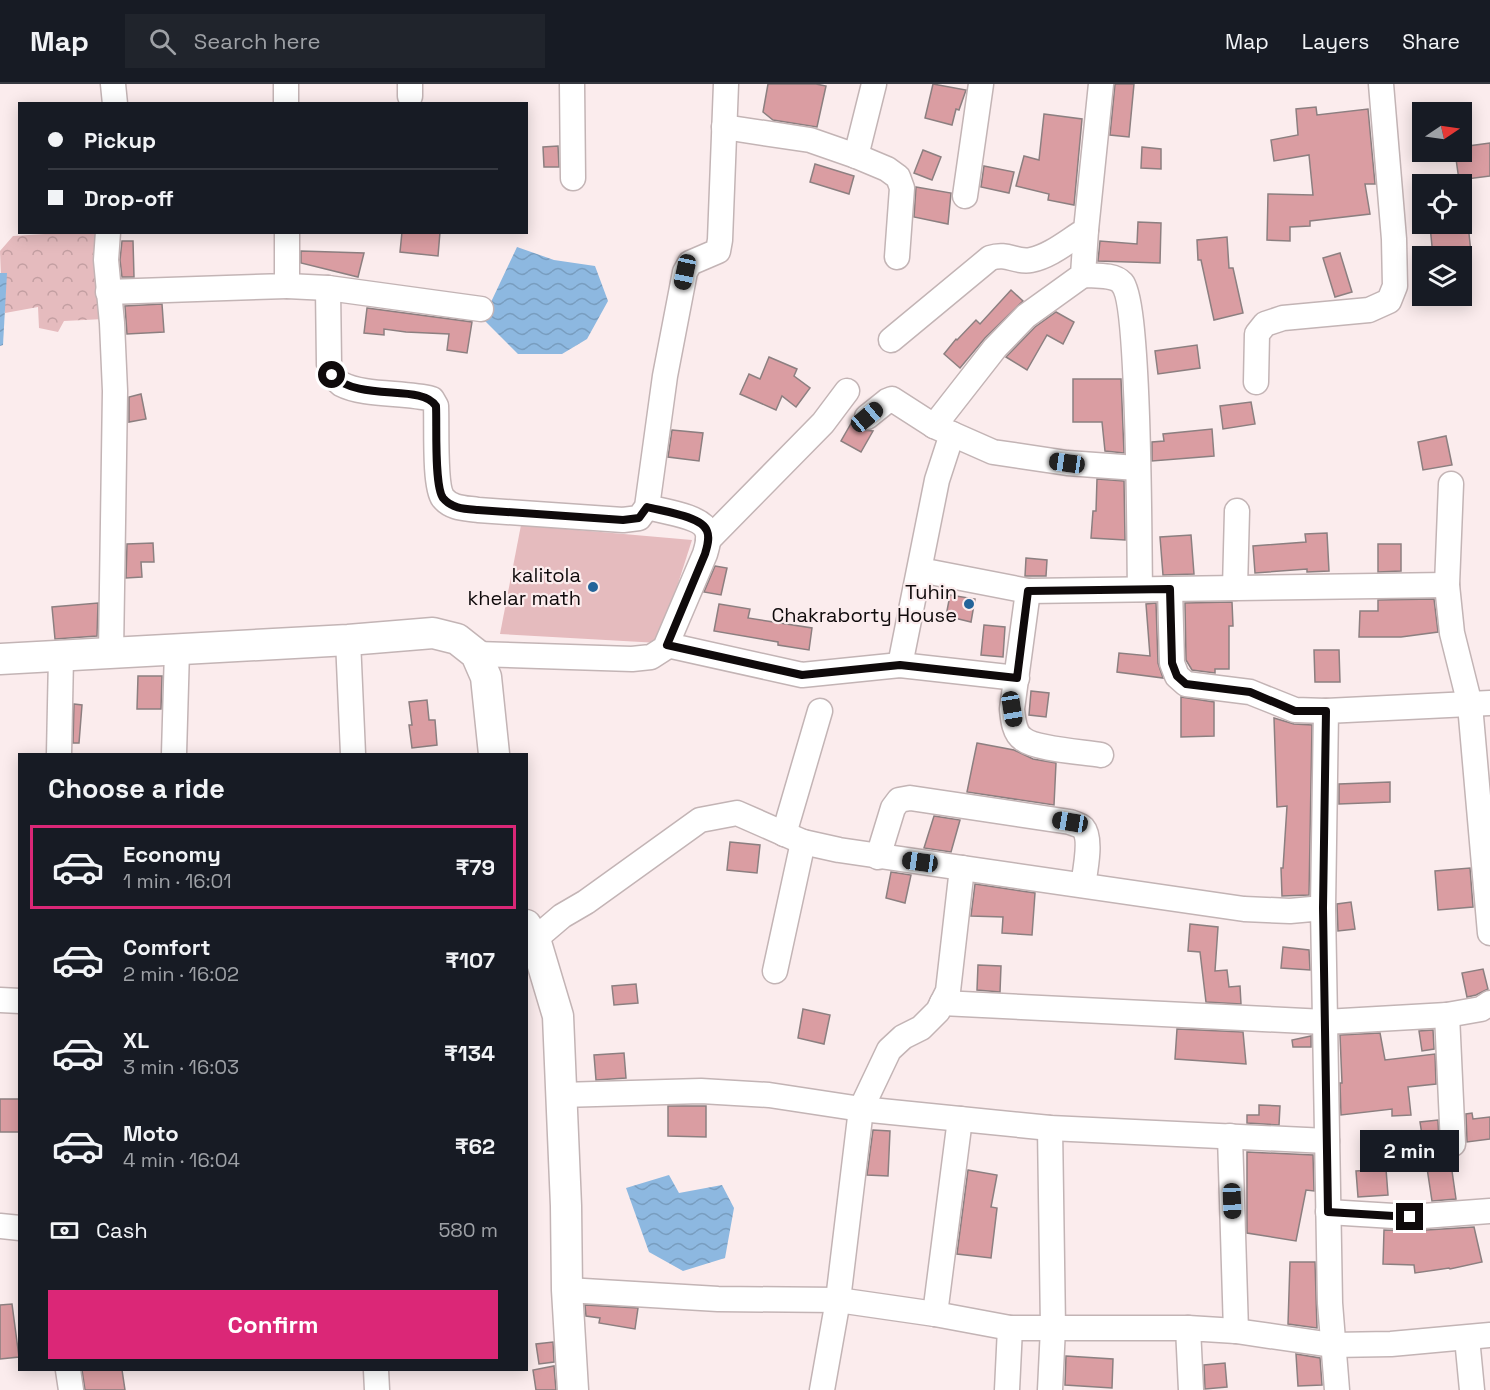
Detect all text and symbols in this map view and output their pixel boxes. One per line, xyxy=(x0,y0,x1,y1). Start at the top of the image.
search box xyxy=(125,14,545,68)
text: Map xyxy=(30,23,89,59)
icon: search xyxy=(146,25,179,58)
text: Search here xyxy=(194,27,321,55)
text: Map xyxy=(1225,28,1269,55)
text: Layers xyxy=(1302,28,1369,55)
text: Share xyxy=(1402,28,1460,55)
north arrow xyxy=(1412,102,1472,162)
map controls xyxy=(1412,102,1472,306)
text: Pickup xyxy=(84,126,156,154)
button: locate xyxy=(1412,174,1472,234)
text: Drop-off xyxy=(84,184,174,212)
button: layers xyxy=(1412,246,1472,306)
car xyxy=(672,253,698,291)
route start xyxy=(318,361,345,388)
car xyxy=(847,399,887,435)
car xyxy=(1048,452,1086,474)
place label: kalitola khelar math xyxy=(468,562,581,611)
place label: Tuhin Chakraborty House xyxy=(771,579,957,628)
marker: kalitola khelar math xyxy=(586,580,600,594)
marker: Tuhin Chakraborty House xyxy=(962,597,976,611)
car xyxy=(1000,690,1024,728)
text: Choose a ride xyxy=(48,771,225,806)
car xyxy=(1051,810,1089,834)
icon: car xyxy=(51,840,105,894)
text: Economy xyxy=(123,840,221,868)
car xyxy=(901,851,939,873)
text: ₹79 xyxy=(456,853,495,881)
text: 1 min · 16:01 xyxy=(123,868,232,894)
icon: car xyxy=(51,933,105,987)
text: Comfort xyxy=(123,933,211,961)
text: ₹107 xyxy=(445,946,495,974)
text: 2 min · 16:02 xyxy=(123,961,239,987)
icon: car xyxy=(51,1026,105,1080)
text: XL xyxy=(123,1026,149,1054)
text: ₹134 xyxy=(444,1039,495,1067)
text: 3 min · 16:03 xyxy=(123,1054,239,1080)
icon: car xyxy=(51,1119,105,1173)
text: Moto xyxy=(123,1119,179,1147)
callout: 2 min xyxy=(1360,1130,1460,1172)
text: ₹62 xyxy=(455,1132,495,1160)
text: 2 min xyxy=(1384,1138,1435,1164)
text: 4 min · 16:04 xyxy=(123,1147,240,1173)
car xyxy=(1222,1183,1242,1219)
route end xyxy=(1396,1203,1423,1230)
icon: cash xyxy=(48,1214,81,1247)
text: Cash xyxy=(96,1216,148,1244)
text: 580 m xyxy=(438,1217,498,1243)
button: Confirm xyxy=(48,1290,498,1359)

